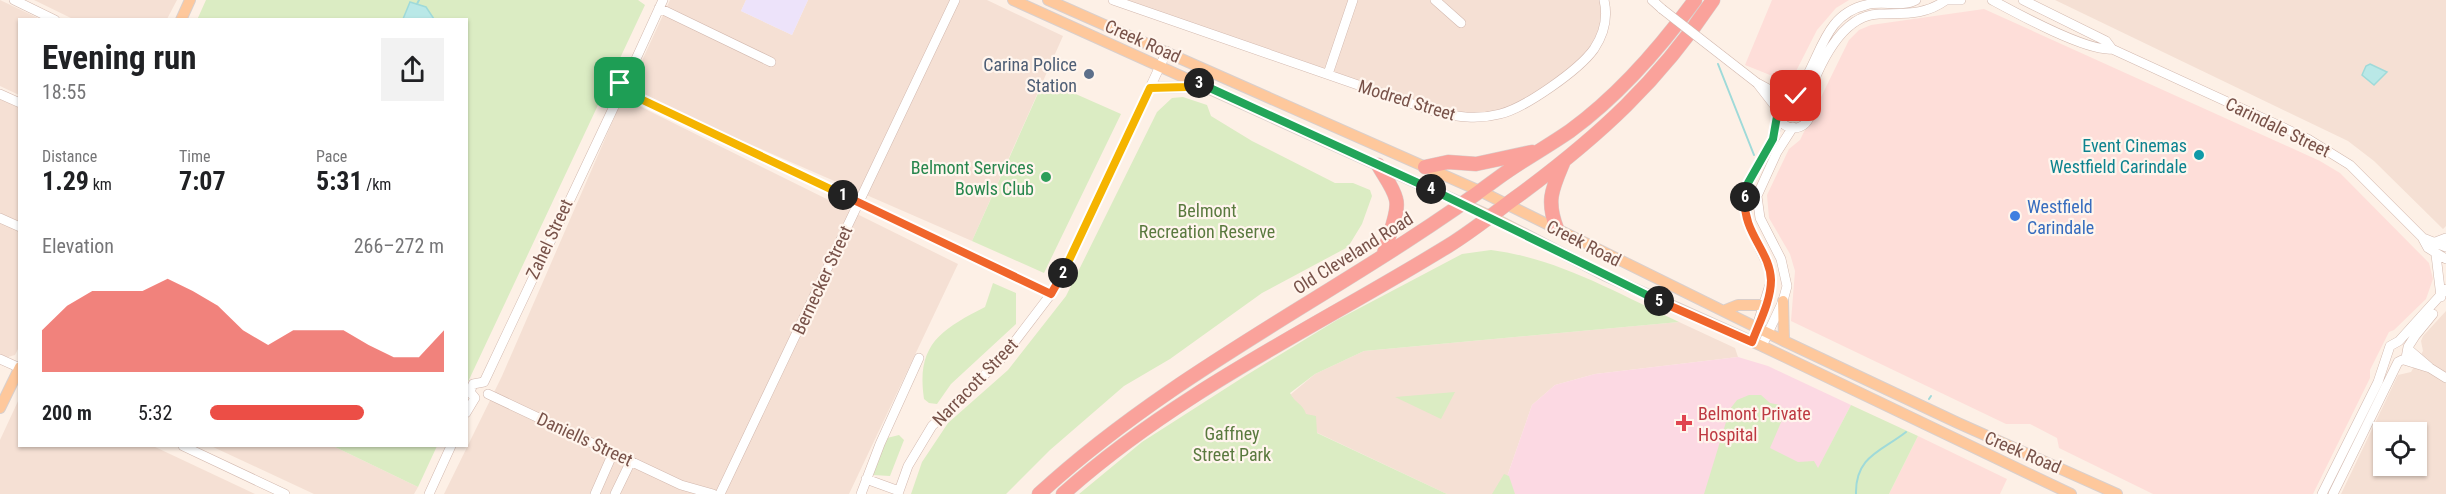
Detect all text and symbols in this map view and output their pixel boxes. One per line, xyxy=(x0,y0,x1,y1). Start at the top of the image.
street label: Creek Road xyxy=(1102,15,1184,67)
text: Evening run xyxy=(42,38,197,77)
button: share xyxy=(381,38,444,101)
place label: Carina Police Station xyxy=(983,54,1077,96)
pin xyxy=(594,57,645,108)
icon: arrive xyxy=(603,66,636,99)
marker: Carina Police Station xyxy=(1082,67,1096,81)
pin: 3 xyxy=(1184,68,1214,98)
pin xyxy=(1770,70,1821,121)
text: 3 xyxy=(1195,73,1203,92)
street label: Modred Street xyxy=(1356,75,1458,125)
icon: check xyxy=(1779,79,1812,112)
text: 18:55 xyxy=(42,80,86,104)
street label: Carindale Street xyxy=(2222,93,2334,161)
place label: Event Cinemas Westfield Carindale xyxy=(2050,135,2187,177)
text: Distance xyxy=(42,147,97,166)
text: Time xyxy=(179,147,211,166)
text: Pace xyxy=(316,147,347,166)
marker: Event Cinemas Westfield Carindale xyxy=(2192,148,2206,162)
place label: Belmont Services Bowls Club xyxy=(911,157,1034,199)
text: 1.29 xyxy=(42,166,89,196)
text: 7:07 xyxy=(179,166,226,196)
text: 5:31 xyxy=(316,166,363,196)
marker: Belmont Services Bowls Club xyxy=(1039,170,1053,184)
pin: 4 xyxy=(1416,174,1446,204)
text: km xyxy=(89,175,112,194)
text: /km xyxy=(363,175,391,194)
text: 4 xyxy=(1427,179,1435,198)
pin: 1 xyxy=(828,180,858,210)
pin: 6 xyxy=(1730,182,1760,212)
text: 1 xyxy=(839,185,847,204)
text: 6 xyxy=(1741,187,1749,206)
street label: Zahel Street xyxy=(521,196,577,282)
place label: Westfield Carindale xyxy=(2027,196,2094,238)
park label: Belmont Recreation Reserve xyxy=(1139,200,1275,242)
street label: Old Cleveland Road xyxy=(1289,208,1417,298)
marker: Westfield Carindale xyxy=(2008,209,2022,223)
street label: Creek Road xyxy=(1543,215,1625,271)
street label: Bernecker Street xyxy=(788,222,856,338)
text: Elevation xyxy=(42,234,114,258)
text: 266–272 m xyxy=(354,234,444,258)
pin: 2 xyxy=(1048,258,1078,288)
text: 2 xyxy=(1059,263,1067,282)
pin: 5 xyxy=(1644,286,1674,316)
text: 5 xyxy=(1655,291,1663,310)
street label: Narracott Street xyxy=(928,334,1022,430)
text: 200 m xyxy=(42,401,92,425)
text: 5:32 xyxy=(138,401,172,425)
place label: Belmont Private Hospital xyxy=(1698,403,1811,445)
street label: Daniells Street xyxy=(534,408,636,470)
marker: Belmont Private Hospital xyxy=(1675,414,1693,432)
map controls xyxy=(2373,422,2427,476)
button: locate xyxy=(2373,422,2427,476)
park label: Gaffney Street Park xyxy=(1193,423,1271,465)
street label: Creek Road xyxy=(1982,427,2064,477)

